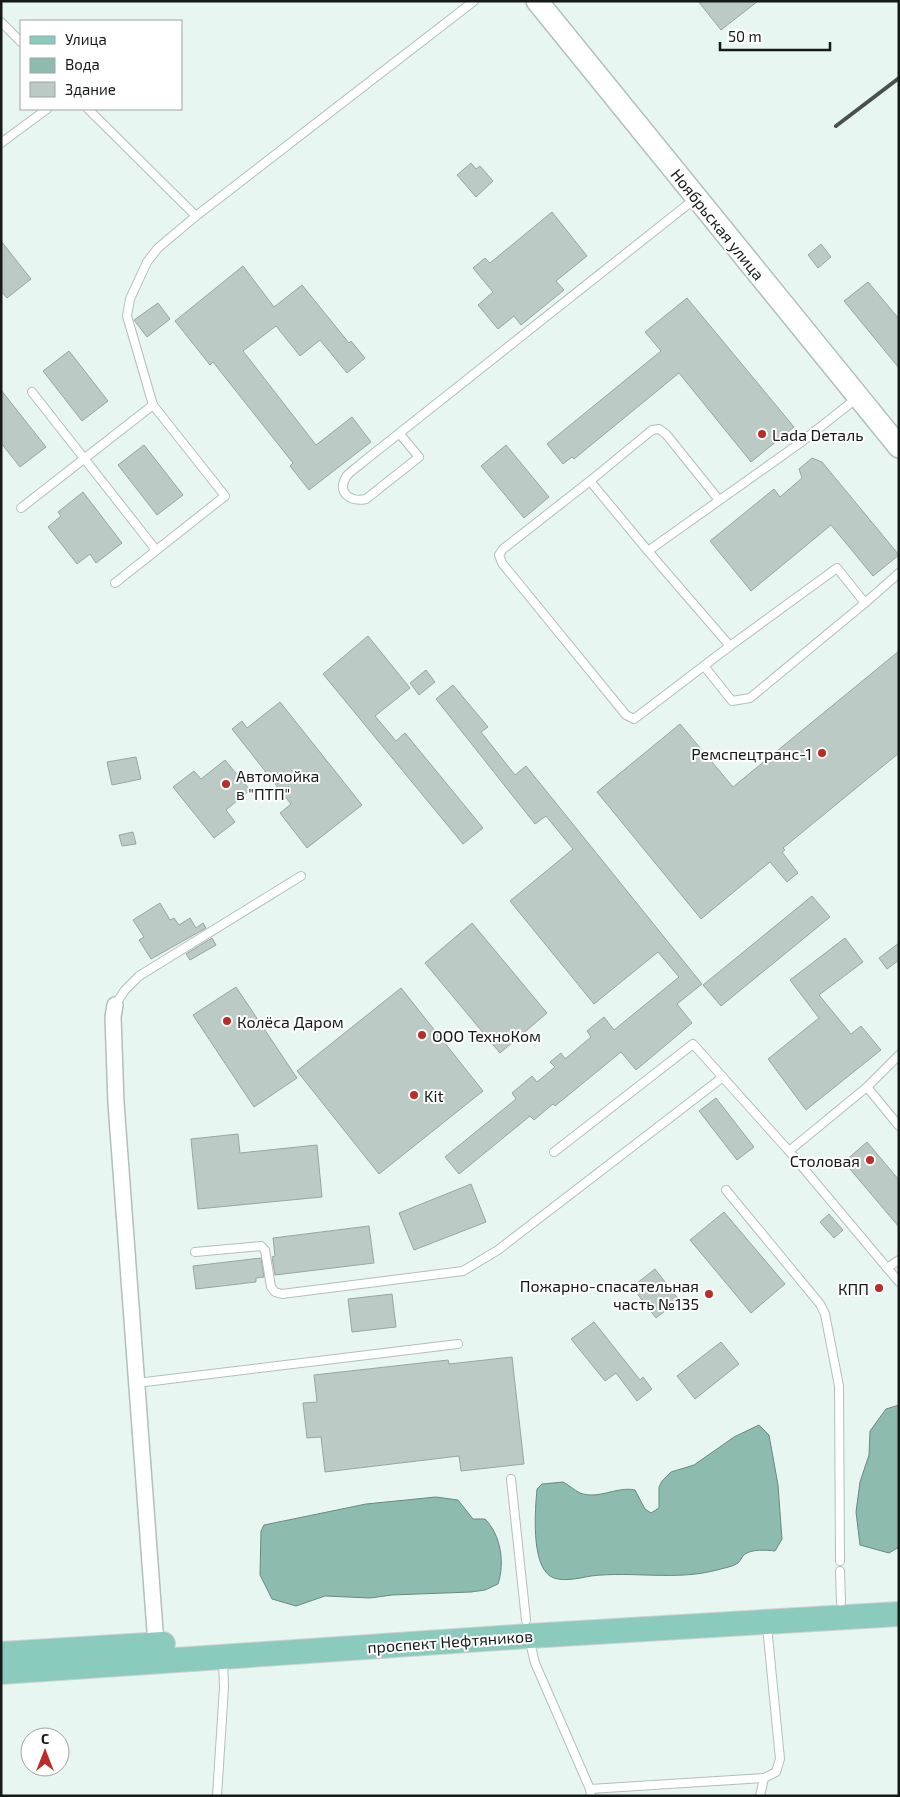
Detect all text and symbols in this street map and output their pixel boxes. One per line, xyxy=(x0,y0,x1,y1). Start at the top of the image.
legend xyxy=(20,20,182,110)
scale bar xyxy=(720,20,830,52)
text: 50 m xyxy=(728,27,762,45)
text: Улица xyxy=(65,30,107,48)
text: Вода xyxy=(65,55,100,73)
text: Здание xyxy=(65,80,116,98)
street label: Ноябрьская улица xyxy=(667,165,769,284)
place label: Lada Dеталь xyxy=(772,425,863,444)
marker: Lada Dеталь xyxy=(756,428,768,440)
place label: Ремспецтранс-1 xyxy=(691,744,812,763)
marker: Ремспецтранс-1 xyxy=(816,747,828,759)
place label: Автомойка в "ПТП" xyxy=(236,766,319,803)
marker: Автомойка в "ПТП" xyxy=(220,778,232,790)
place label: Колёса Даром xyxy=(237,1012,344,1031)
marker: Колёса Даром xyxy=(221,1015,233,1027)
place label: ООО ТехноКом xyxy=(432,1026,541,1045)
marker: ООО ТехноКом xyxy=(416,1029,428,1041)
place label: Kit xyxy=(424,1086,444,1105)
marker: Kit xyxy=(408,1089,420,1101)
place label: Столовая xyxy=(790,1151,860,1170)
marker: Столовая xyxy=(864,1154,876,1166)
place label: Пожарно-спасательная часть №135 xyxy=(520,1276,699,1313)
place label: КПП xyxy=(838,1279,869,1298)
marker: КПП xyxy=(873,1282,885,1294)
marker: Пожарно-спасательная часть №135 xyxy=(703,1288,715,1300)
street label: проспект Нефтяников xyxy=(367,1626,533,1656)
north arrow xyxy=(20,1727,70,1777)
text: С xyxy=(41,1730,49,1747)

